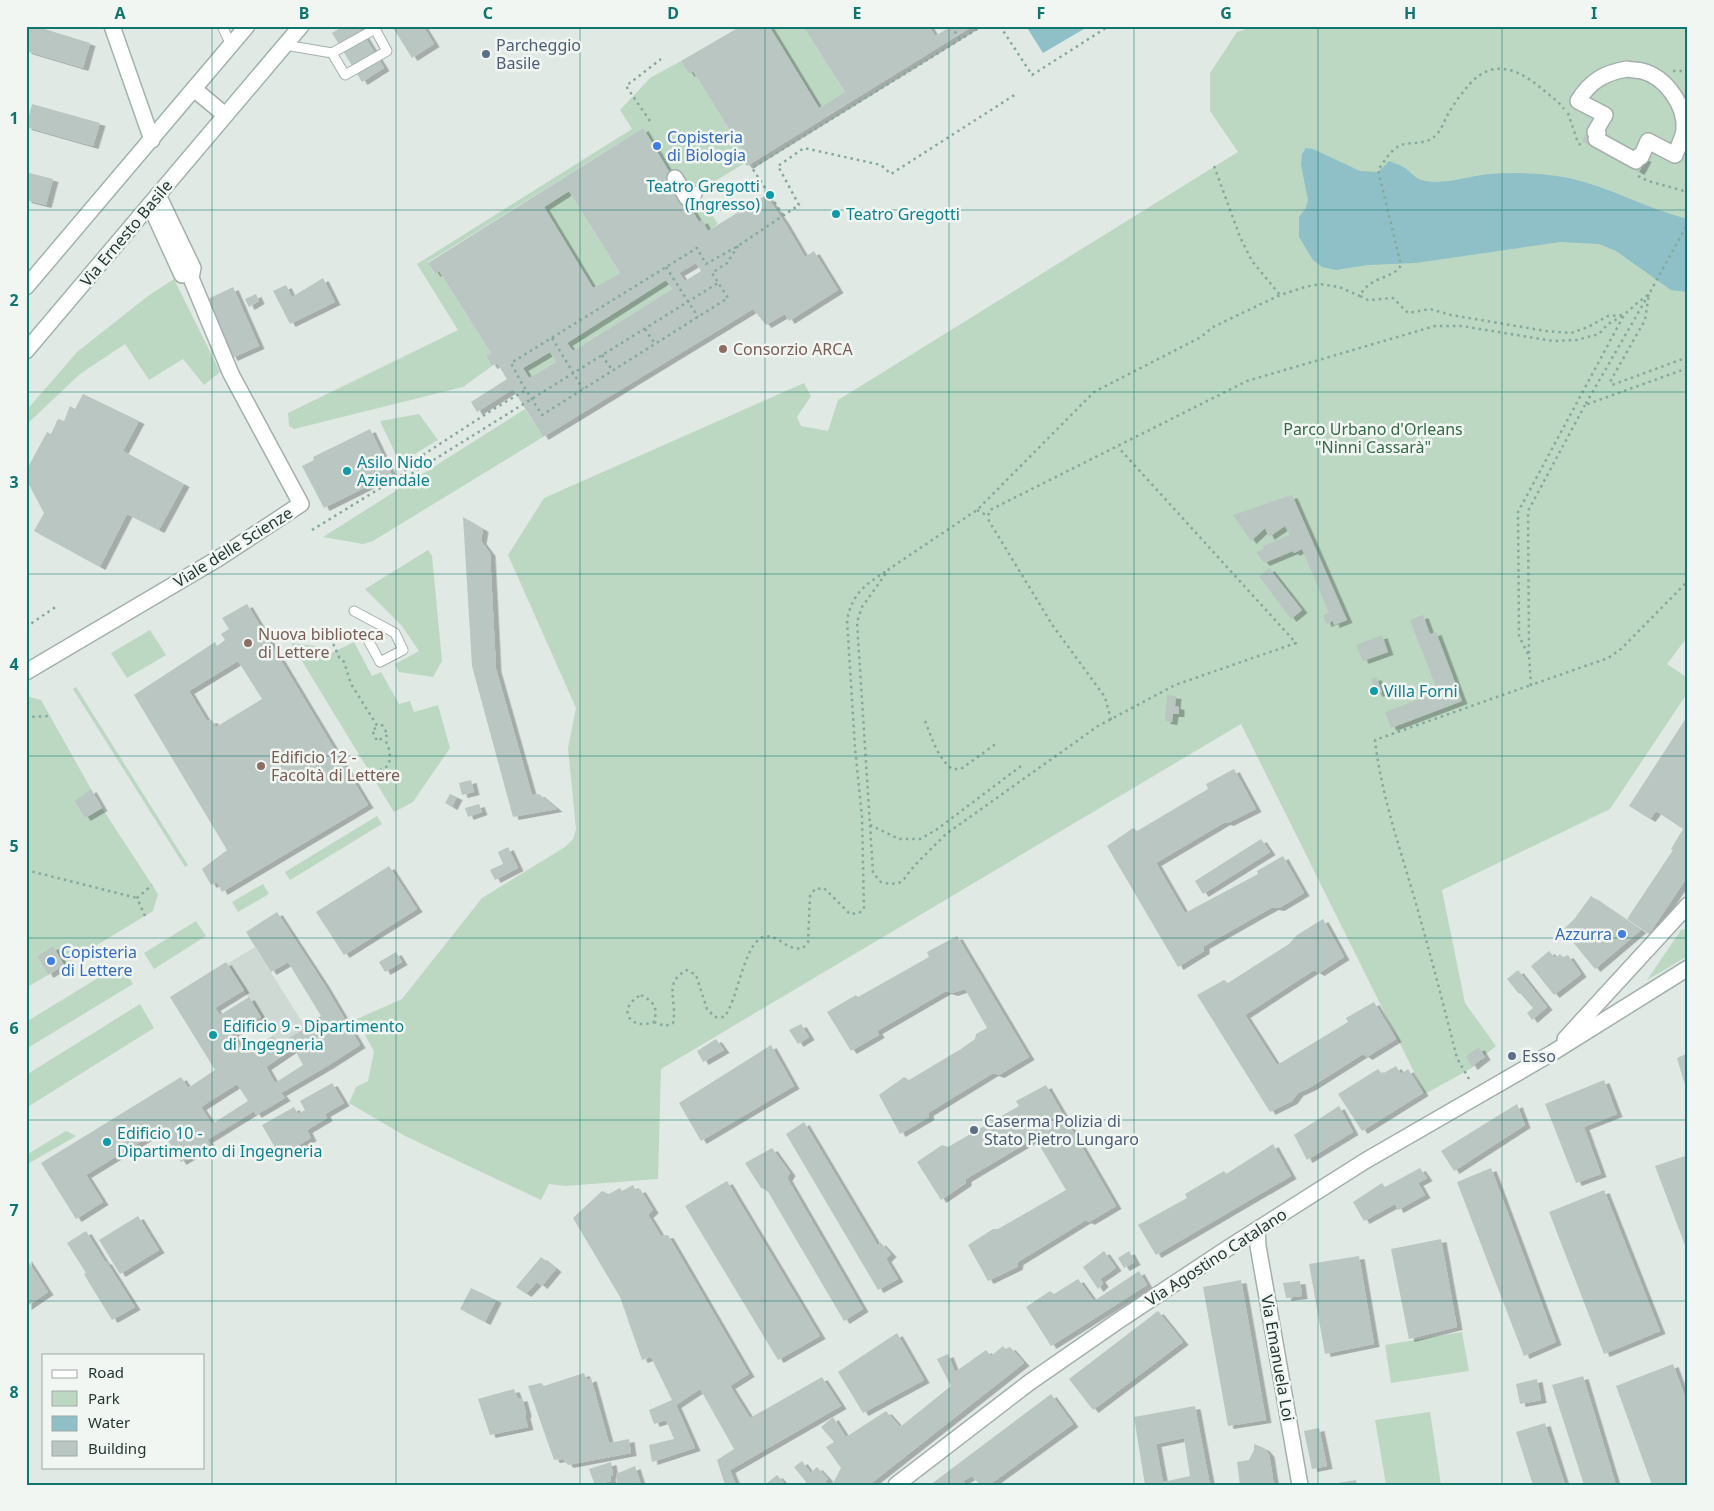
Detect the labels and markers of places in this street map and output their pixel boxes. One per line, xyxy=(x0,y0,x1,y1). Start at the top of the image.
place label: Parcheggio Basile xyxy=(496,34,581,74)
marker: Parcheggio Basile xyxy=(480,48,492,60)
place label: Copisteria di Biologia xyxy=(667,126,746,166)
marker: Copisteria di Biologia xyxy=(651,140,663,152)
place label: Teatro Gregotti (Ingresso) xyxy=(646,175,760,215)
marker: Teatro Gregotti (Ingresso) xyxy=(764,189,776,201)
place label: Teatro Gregotti xyxy=(846,203,960,225)
marker: Teatro Gregotti xyxy=(830,208,842,220)
place label: Consorzio ARCA xyxy=(733,338,853,360)
marker: Consorzio ARCA xyxy=(717,343,729,355)
place label: Asilo Nido Aziendale xyxy=(357,451,433,491)
marker: Asilo Nido Aziendale xyxy=(341,465,353,477)
place label: Nuova biblioteca di Lettere xyxy=(258,623,384,663)
marker: Nuova biblioteca di Lettere xyxy=(242,637,254,649)
place label: Villa Forni xyxy=(1384,680,1458,702)
marker: Villa Forni xyxy=(1368,685,1380,697)
place label: Edificio 12 - Facoltà di Lettere xyxy=(271,746,400,786)
marker: Edificio 12 - Facoltà di Lettere xyxy=(255,760,267,772)
place label: Azzurra xyxy=(1555,923,1612,945)
marker: Azzurra xyxy=(1616,928,1628,940)
place label: Copisteria di Lettere xyxy=(61,941,137,981)
marker: Copisteria di Lettere xyxy=(45,955,57,967)
place label: Edificio 9 - Dipartimento di Ingegneria xyxy=(223,1015,404,1055)
marker: Edificio 9 - Dipartimento di Ingegneria xyxy=(207,1029,219,1041)
place label: Esso xyxy=(1522,1045,1556,1067)
marker: Esso xyxy=(1506,1050,1518,1062)
place label: Caserma Polizia di Stato Pietro Lungaro xyxy=(984,1110,1139,1150)
place label: Edificio 10 - Dipartimento di Ingegneria xyxy=(117,1122,322,1162)
marker: Caserma Polizia di Stato Pietro Lungaro xyxy=(968,1124,980,1136)
marker: Edificio 10 - Dipartimento di Ingegneria xyxy=(101,1136,113,1148)

